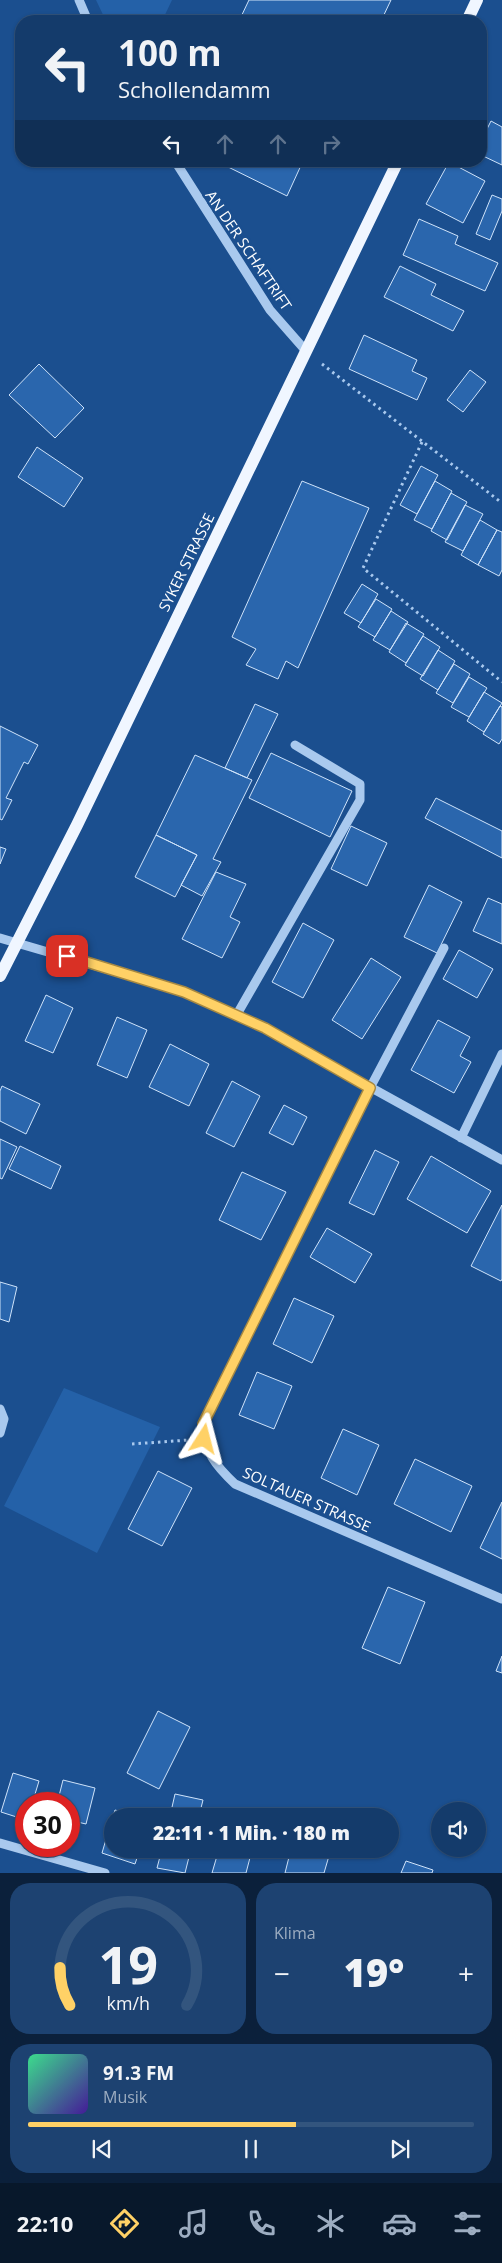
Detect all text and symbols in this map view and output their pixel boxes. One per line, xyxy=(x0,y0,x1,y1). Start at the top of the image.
text: 100 m xyxy=(118,29,222,76)
icon: left xyxy=(35,35,100,100)
text: Schollendamm xyxy=(118,74,271,104)
icon: left xyxy=(158,130,186,158)
icon: ahead xyxy=(211,130,239,158)
icon: ahead xyxy=(264,130,292,158)
icon: right xyxy=(317,130,345,158)
street label: AN DER SCHAFTRIFT xyxy=(201,186,297,315)
street label: SYKER STRASSE xyxy=(153,509,219,615)
pin xyxy=(46,935,88,977)
icon: arrive xyxy=(53,942,81,970)
position arrow xyxy=(177,1412,229,1464)
street label: SOLTAUER STRASSE xyxy=(240,1462,374,1536)
speed limit sign: 30 xyxy=(15,1792,80,1857)
map controls xyxy=(431,1802,486,1857)
button: sound xyxy=(431,1802,486,1857)
text: 22:11 · 1 Min. · 180 m xyxy=(153,1820,350,1846)
text: Klima xyxy=(274,1922,316,1944)
text: 19 xyxy=(98,1928,158,1999)
text: 19° xyxy=(344,1946,404,1998)
text: − xyxy=(274,1954,290,1992)
text: + xyxy=(458,1954,474,1992)
text: km/h xyxy=(106,1991,150,2015)
text: 91.3 FM xyxy=(103,2060,174,2086)
text: Musik xyxy=(103,2086,147,2108)
icon: previous xyxy=(88,2135,116,2163)
icon: pause xyxy=(237,2135,265,2163)
icon: next xyxy=(386,2135,414,2163)
icon: directions xyxy=(107,2206,142,2241)
icon: music xyxy=(176,2206,211,2241)
icon: phone xyxy=(244,2206,279,2241)
icon: climate xyxy=(313,2206,348,2241)
icon: car xyxy=(382,2206,417,2241)
icon: filters xyxy=(450,2206,485,2241)
text: 22:10 xyxy=(17,2208,73,2238)

